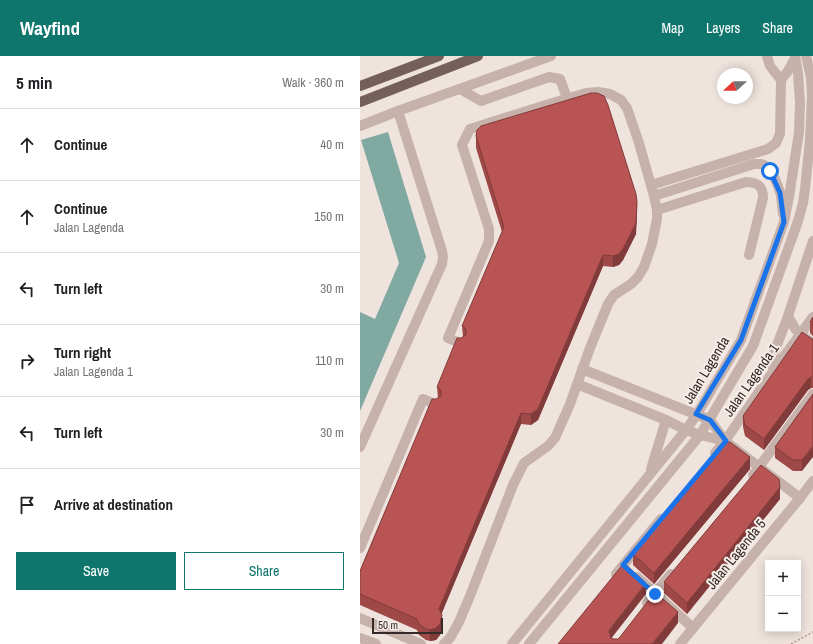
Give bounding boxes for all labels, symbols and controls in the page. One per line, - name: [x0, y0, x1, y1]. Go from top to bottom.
- text: Wayfind: [20, 15, 80, 41]
- text: Map: [662, 19, 684, 37]
- text: Layers: [706, 19, 740, 37]
- text: Share: [762, 19, 793, 37]
- north arrow: [717, 68, 753, 104]
- text: 5 min: [16, 71, 52, 94]
- text: Walk · 360 m: [282, 74, 344, 91]
- icon: ahead: [16, 134, 38, 156]
- text: Continue: [54, 134, 107, 155]
- text: 40 m: [320, 136, 344, 153]
- route start: [761, 162, 779, 180]
- text: Continue: [54, 198, 107, 219]
- icon: ahead: [16, 206, 38, 228]
- text: 150 m: [314, 208, 344, 225]
- text: Jalan Lagenda: [54, 219, 124, 236]
- icon: left: [16, 278, 38, 300]
- text: Turn left: [54, 278, 102, 299]
- text: 30 m: [320, 280, 344, 297]
- street label: Jalan Lagenda: [679, 333, 733, 407]
- street label: Jalan Lagenda 1: [719, 340, 783, 420]
- text: Turn right: [54, 342, 111, 363]
- icon: right: [16, 350, 38, 372]
- text: 110 m: [315, 352, 344, 369]
- text: Jalan Lagenda 1: [54, 363, 133, 380]
- icon: left: [16, 422, 38, 444]
- text: Turn left: [54, 422, 102, 443]
- text: 30 m: [320, 424, 344, 441]
- icon: arrive: [16, 494, 38, 516]
- text: Arrive at destination: [54, 494, 173, 515]
- street label: Jalan Lagenda 5: [702, 515, 770, 593]
- button: Save: [16, 552, 176, 590]
- button: Share: [184, 552, 344, 590]
- map controls: [765, 560, 801, 632]
- button: +: [765, 560, 801, 596]
- route end: [646, 585, 664, 603]
- button: −: [765, 596, 801, 632]
- scale bar: [372, 616, 443, 635]
- text: 50 m: [378, 618, 398, 632]

